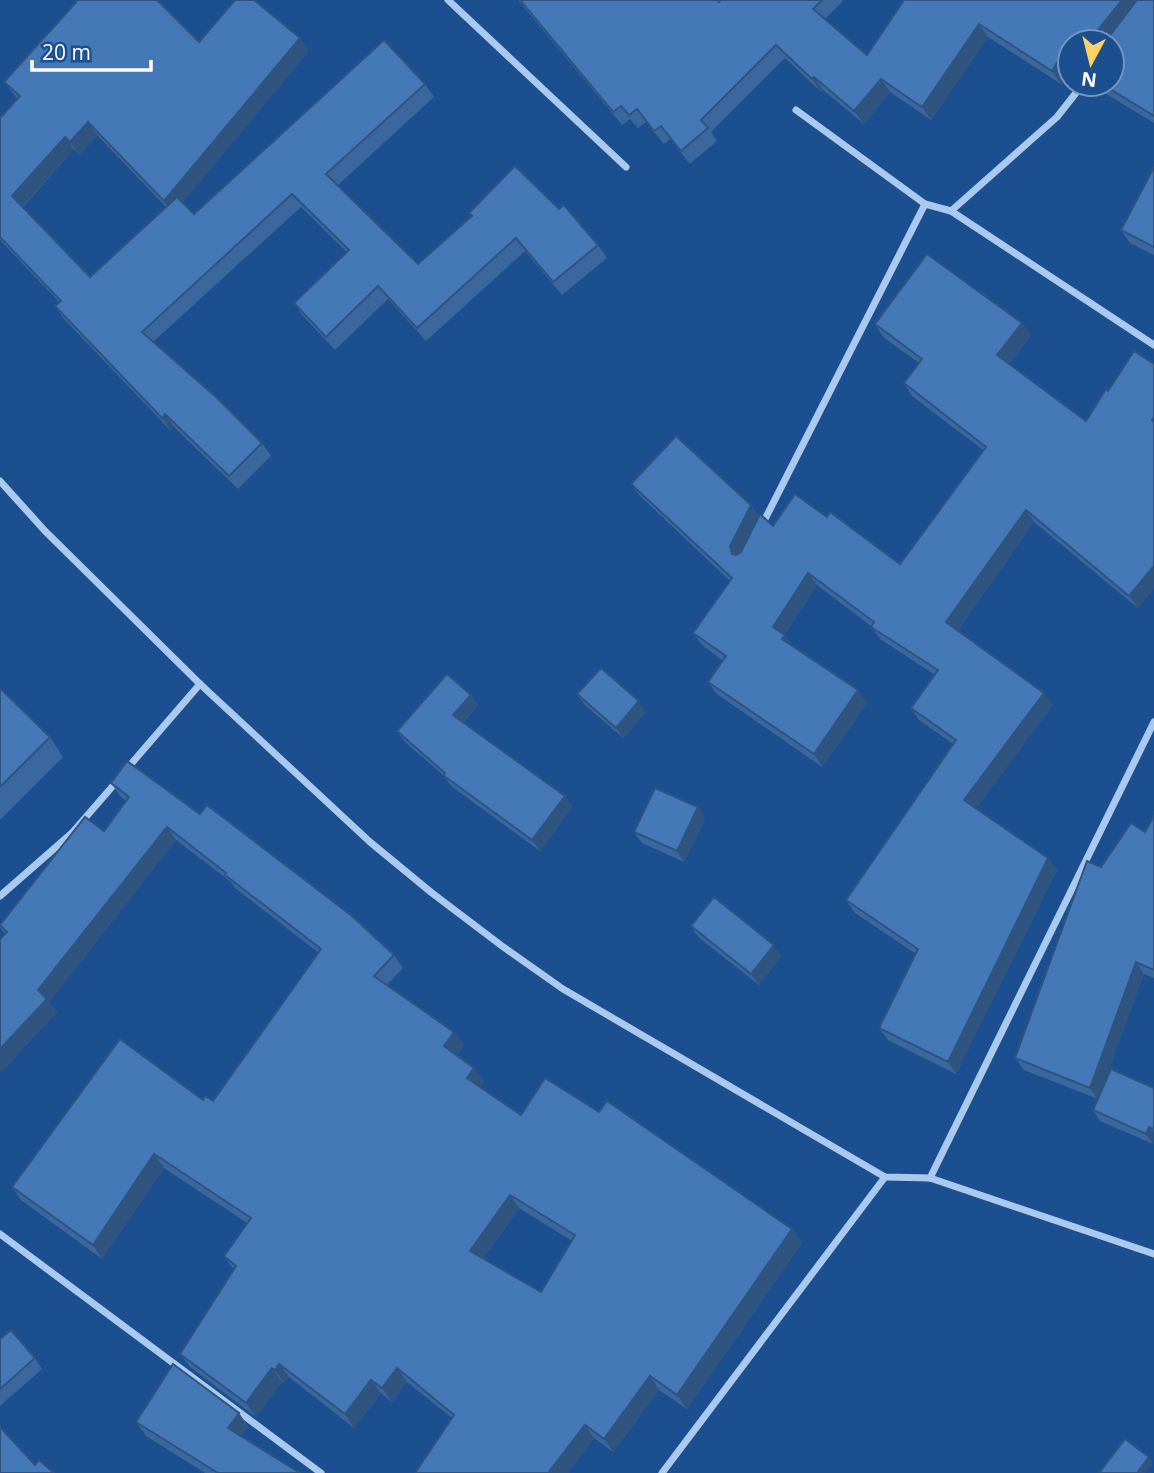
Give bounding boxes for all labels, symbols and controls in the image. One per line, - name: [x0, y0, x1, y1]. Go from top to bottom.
- scale bar: [32, 28, 150, 72]
- north arrow: [1056, 28, 1126, 98]
- text: 20 m: [42, 38, 91, 66]
- text: N: [1080, 66, 1098, 94]

